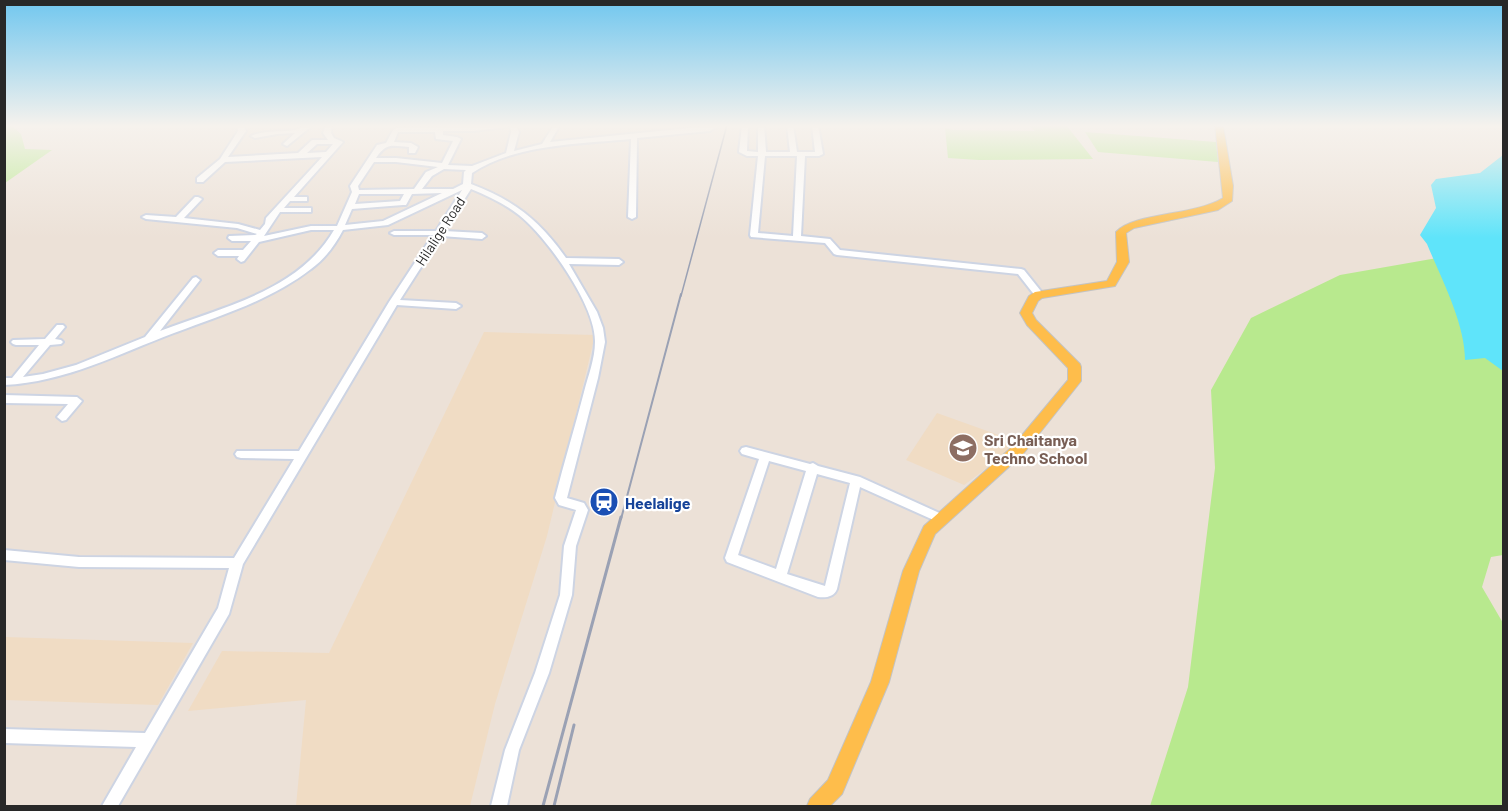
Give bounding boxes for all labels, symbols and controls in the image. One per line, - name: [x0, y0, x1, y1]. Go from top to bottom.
- street label: Hilalige Road: [411, 193, 469, 269]
- place label: Sri Chaitanya Techno School: [984, 430, 1088, 467]
- school or university icon: Sri Chaitanya Techno School: [947, 432, 979, 464]
- station icon: Heelalige: [588, 486, 620, 518]
- place label: Heelalige: [625, 493, 691, 512]

